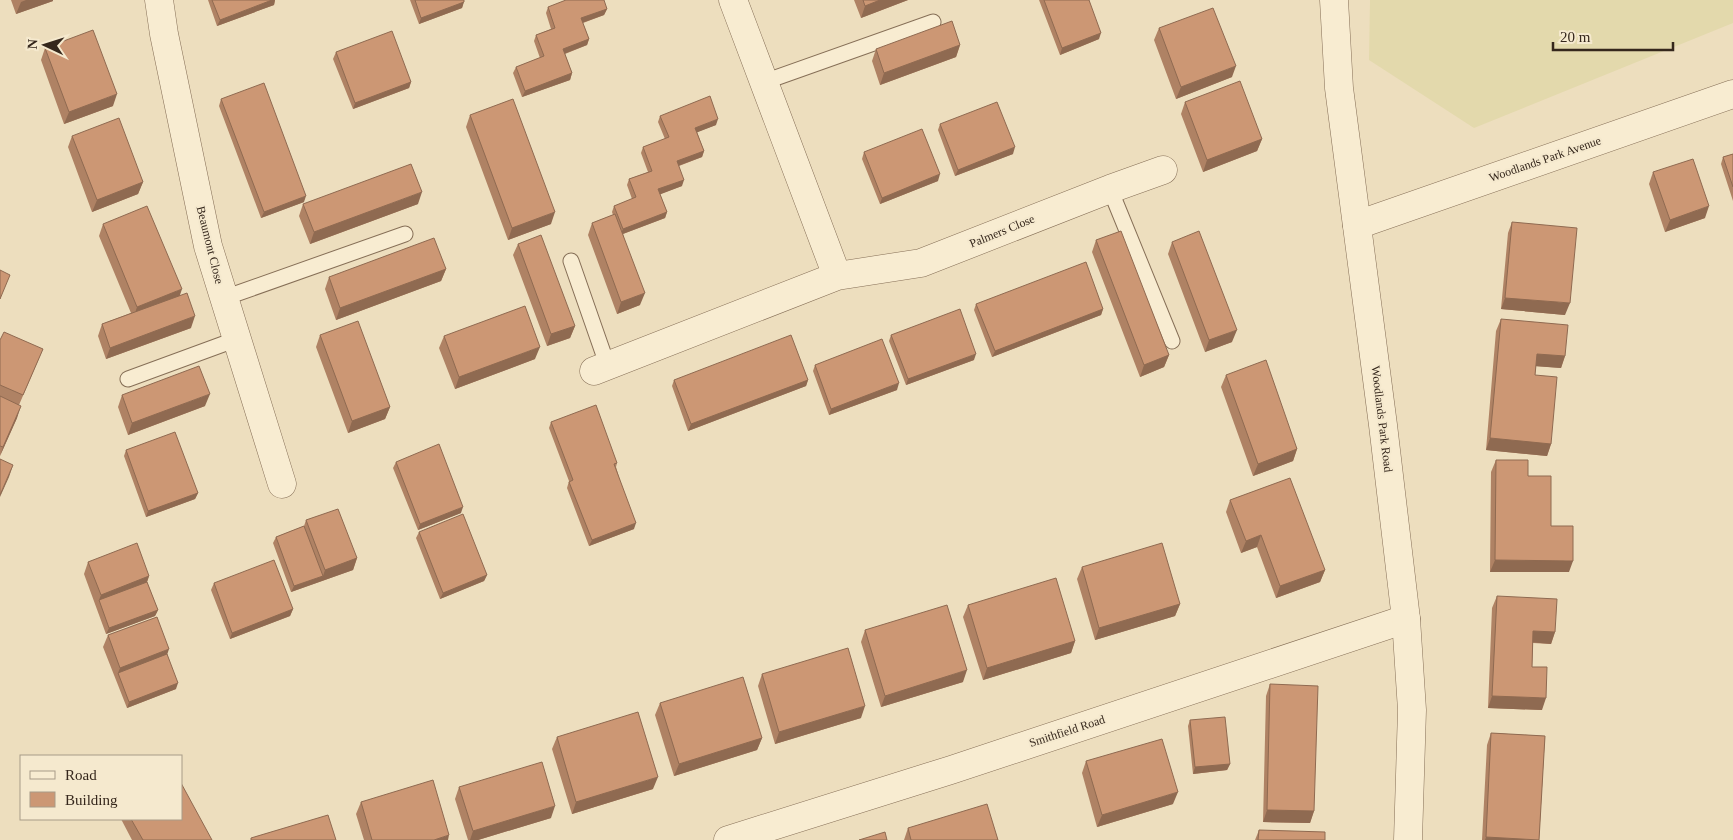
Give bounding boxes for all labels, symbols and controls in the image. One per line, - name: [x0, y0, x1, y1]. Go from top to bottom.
- north arrow: [20, 20, 70, 70]
- scale bar: [1553, 20, 1673, 52]
- text: 20 m: [1560, 29, 1591, 45]
- text: N: [25, 39, 40, 50]
- street label: Woodlands Park Avenue: [1487, 133, 1603, 185]
- street label: Beaumont Close: [194, 205, 226, 285]
- street label: Palmers Close: [967, 212, 1037, 250]
- street label: Woodlands Park Road: [1369, 365, 1395, 473]
- street label: Smithfield Road: [1027, 712, 1107, 750]
- legend: [20, 755, 182, 820]
- text: Road: [65, 767, 97, 783]
- text: Building: [65, 792, 118, 808]

